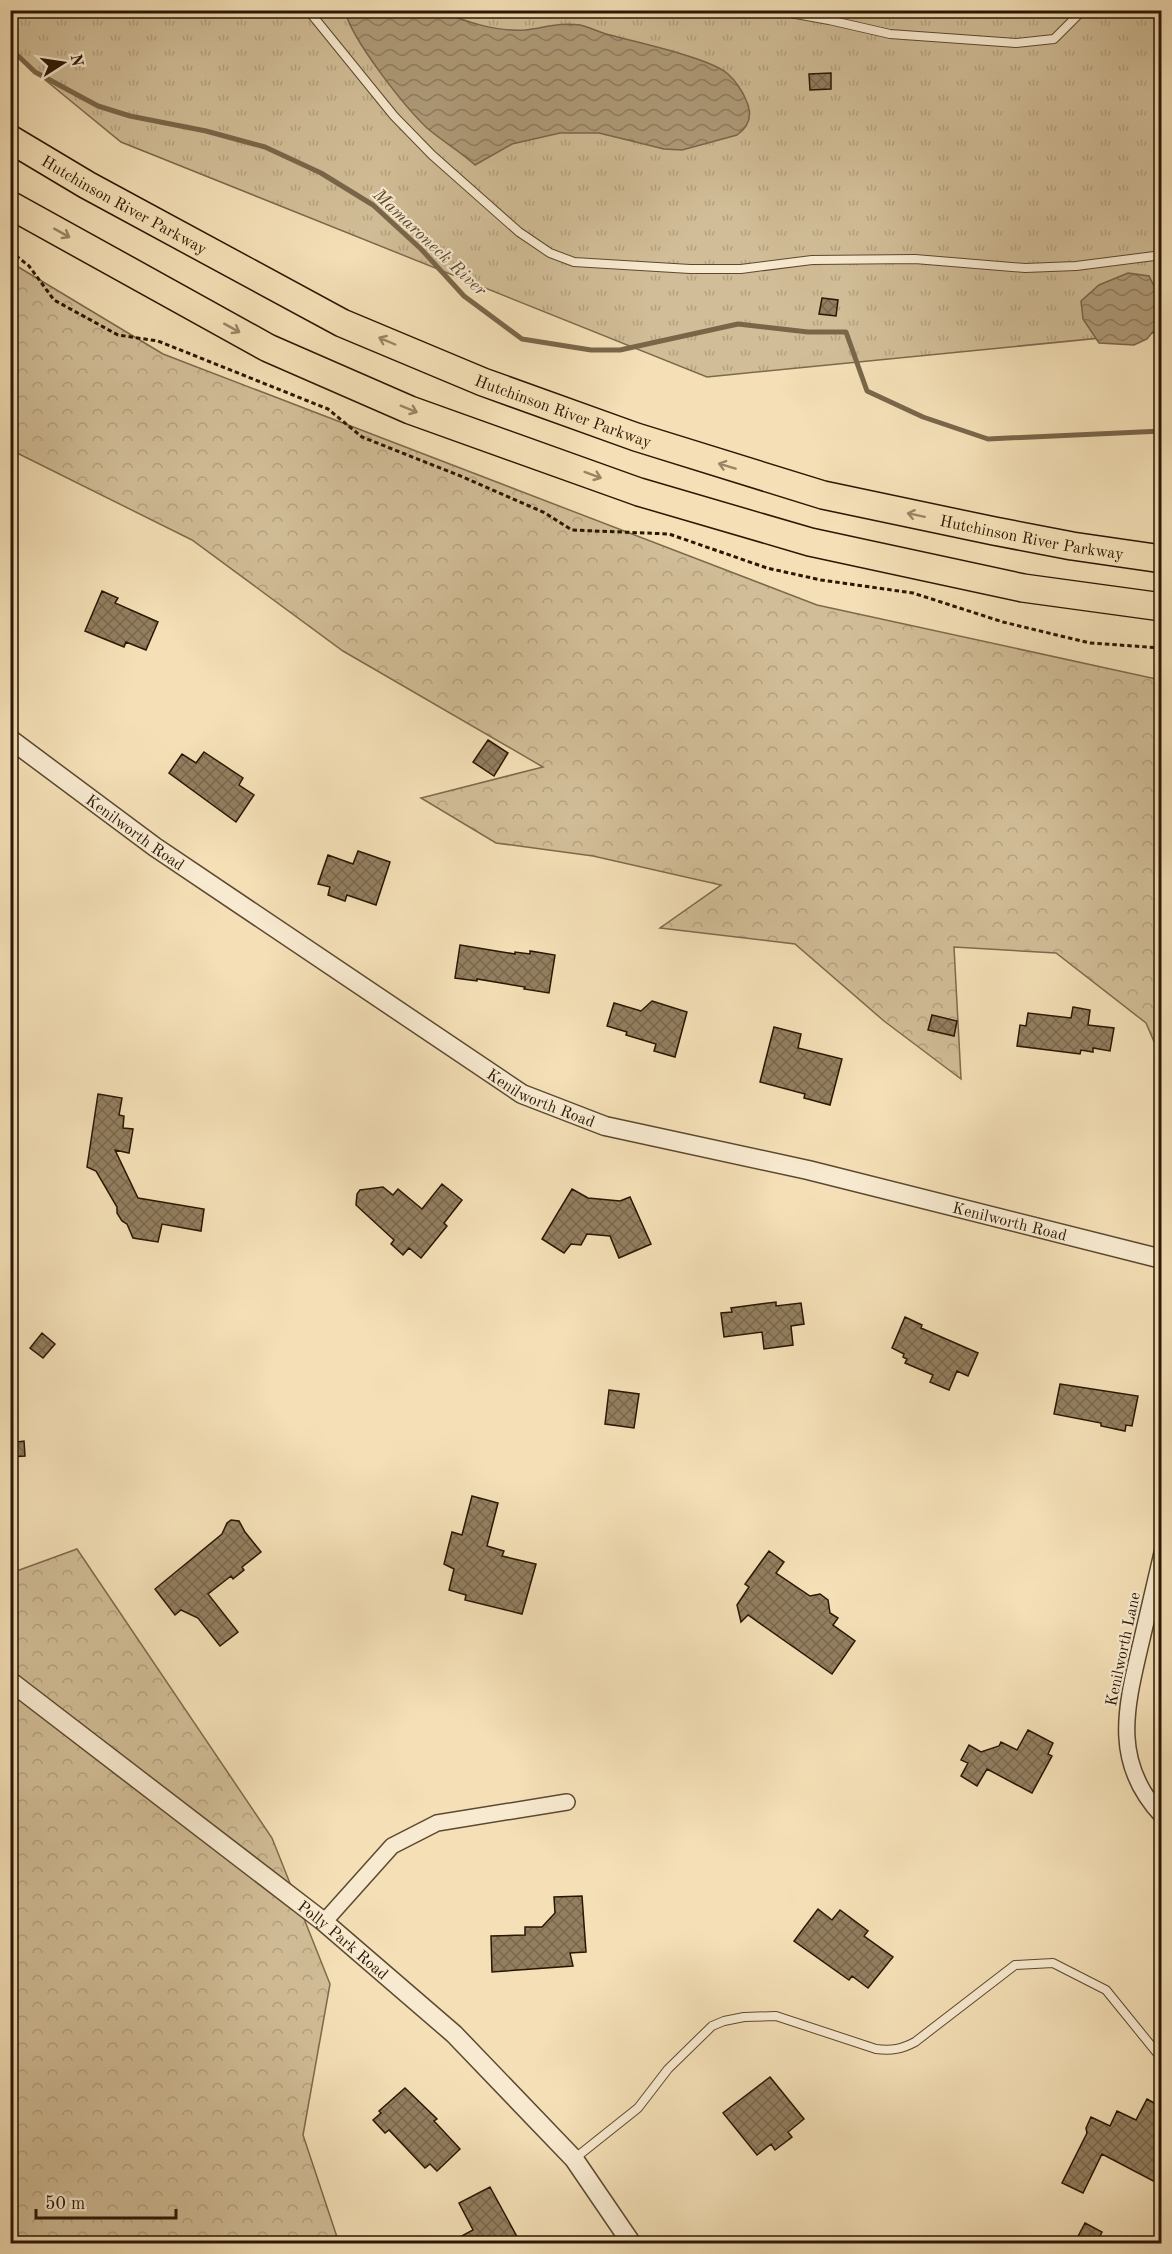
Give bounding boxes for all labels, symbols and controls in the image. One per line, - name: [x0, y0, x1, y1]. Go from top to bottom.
- north arrow: [33, 33, 93, 93]
- text: N: [67, 53, 85, 69]
- street label: Hutchinson River Parkway: [38, 154, 209, 259]
- water label: Mamaroneck River: [368, 185, 490, 301]
- one-way arrow: [52, 228, 70, 239]
- one-way arrow: [223, 322, 240, 334]
- one-way arrow: [378, 335, 396, 346]
- street label: Hutchinson River Parkway: [472, 373, 654, 451]
- one-way arrow: [399, 404, 418, 415]
- one-way arrow: [718, 459, 737, 470]
- one-way arrow: [583, 471, 601, 482]
- one-way arrow: [907, 509, 926, 520]
- street label: Hutchinson River Parkway: [938, 514, 1125, 563]
- street label: Kenilworth Road: [82, 792, 186, 874]
- street label: Kenilworth Road: [483, 1067, 597, 1131]
- street label: Kenilworth Road: [950, 1201, 1068, 1245]
- street label: Kenilworth Lane: [1104, 1591, 1144, 1708]
- street label: Polly Park Road: [294, 1899, 390, 1983]
- scale bar: [36, 2182, 176, 2220]
- text: 50 m: [45, 2195, 85, 2213]

